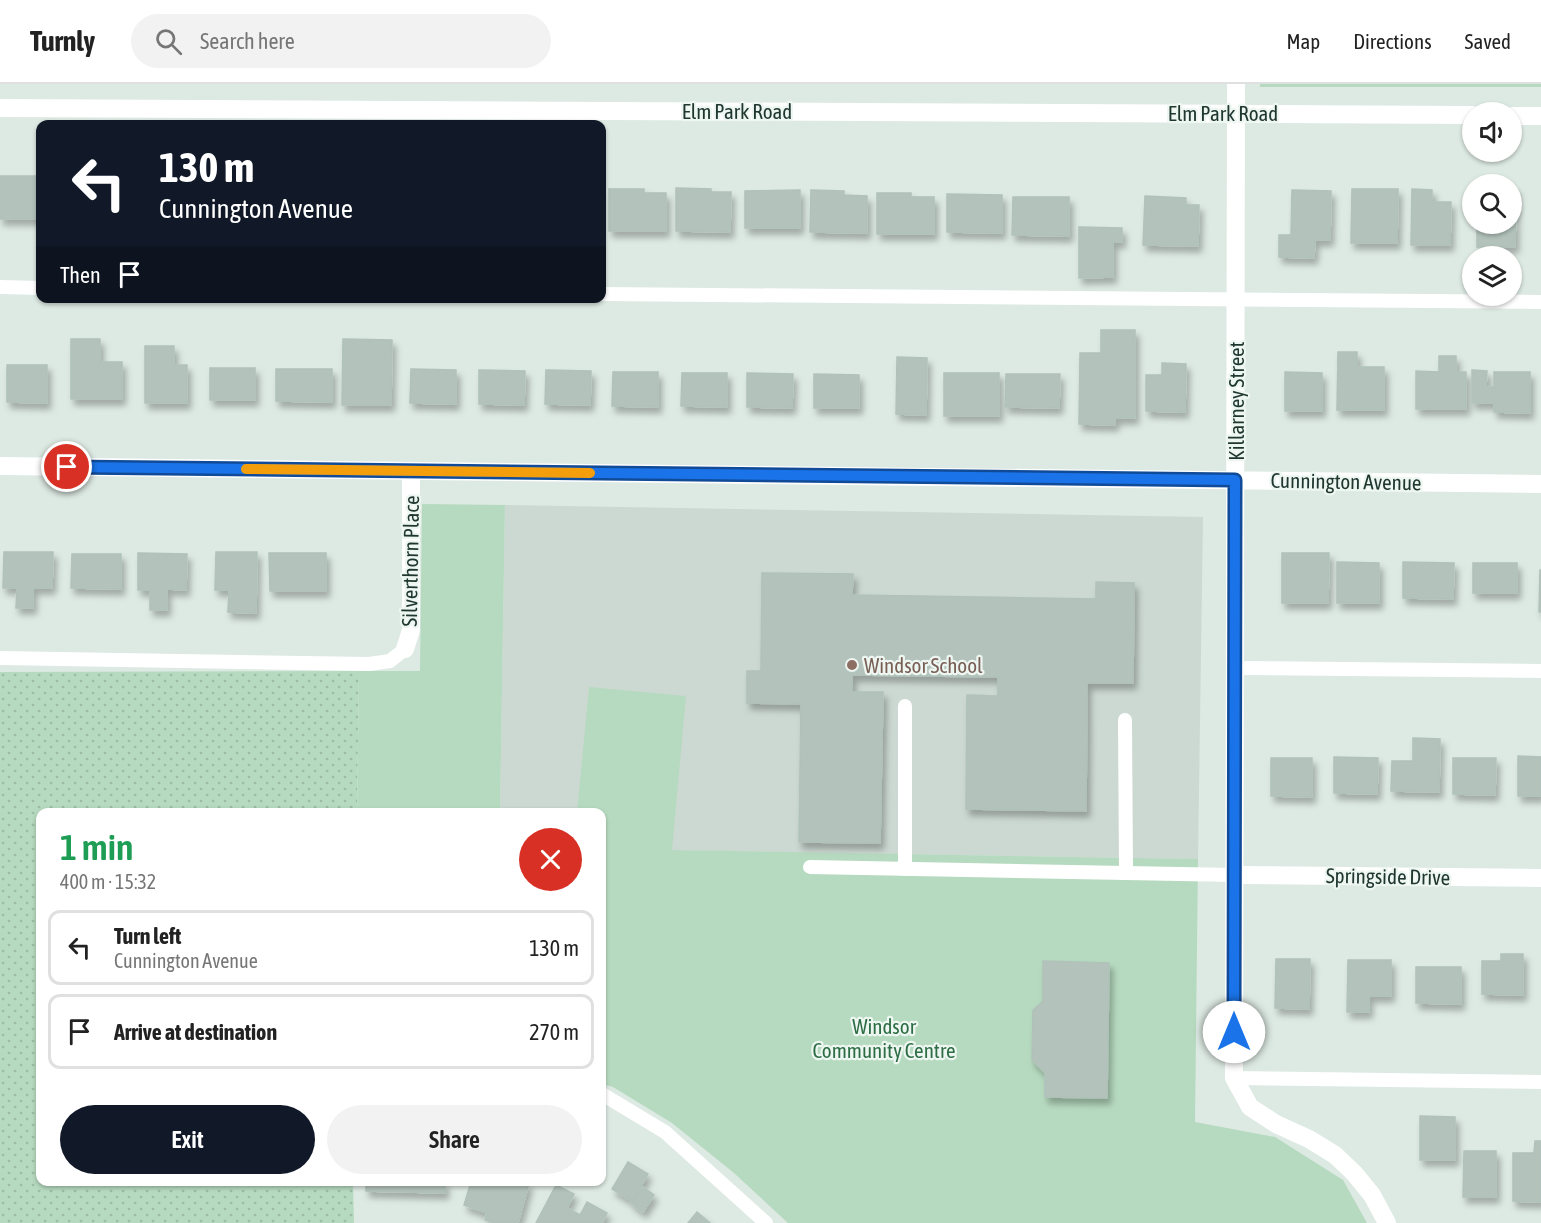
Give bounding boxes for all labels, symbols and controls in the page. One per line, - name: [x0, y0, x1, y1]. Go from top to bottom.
- search box: [131, 14, 551, 68]
- text: Turnly: [30, 25, 95, 57]
- icon: search: [152, 25, 185, 58]
- text: Search here: [200, 28, 295, 54]
- text: Map: [1286, 29, 1320, 53]
- text: Directions: [1353, 29, 1432, 53]
- text: Saved: [1465, 29, 1511, 53]
- street label: Elm Park Road: [682, 99, 792, 123]
- street label: Elm Park Road: [1168, 101, 1278, 125]
- map controls: [1462, 102, 1522, 306]
- button: sound: [1462, 102, 1522, 162]
- text: 130 m: [159, 143, 254, 191]
- icon: left: [60, 144, 138, 222]
- button: search: [1462, 174, 1522, 234]
- text: Cunnington Avenue: [159, 193, 353, 224]
- button: layers: [1462, 246, 1522, 306]
- icon: arrive: [113, 258, 146, 291]
- text: Then: [60, 262, 101, 288]
- street label: Killarney Street: [1224, 341, 1248, 461]
- pin: [41, 441, 92, 492]
- icon: arrive: [50, 450, 83, 483]
- street label: Cunnington Avenue: [1270, 468, 1422, 494]
- street label: Silverthorn Place: [397, 495, 423, 627]
- place label: Windsor School: [864, 653, 983, 677]
- marker: Windsor School: [845, 658, 859, 672]
- text: 1 min: [60, 826, 134, 868]
- button: close: [519, 828, 582, 891]
- street label: Springside Drive: [1326, 863, 1450, 889]
- text: 400 m · 15:32: [60, 870, 156, 893]
- text: Turn left: [114, 923, 181, 949]
- icon: left: [63, 931, 96, 964]
- text: 130 m: [529, 935, 579, 961]
- text: Cunnington Avenue: [114, 949, 258, 972]
- position arrow: [1202, 1000, 1266, 1064]
- park label: Windsor Community Centre: [812, 1014, 956, 1062]
- icon: arrive: [63, 1015, 96, 1048]
- text: Arrive at destination: [114, 1019, 277, 1045]
- text: 270 m: [529, 1019, 579, 1045]
- button: Exit: [60, 1105, 315, 1174]
- button: Share: [327, 1105, 582, 1174]

